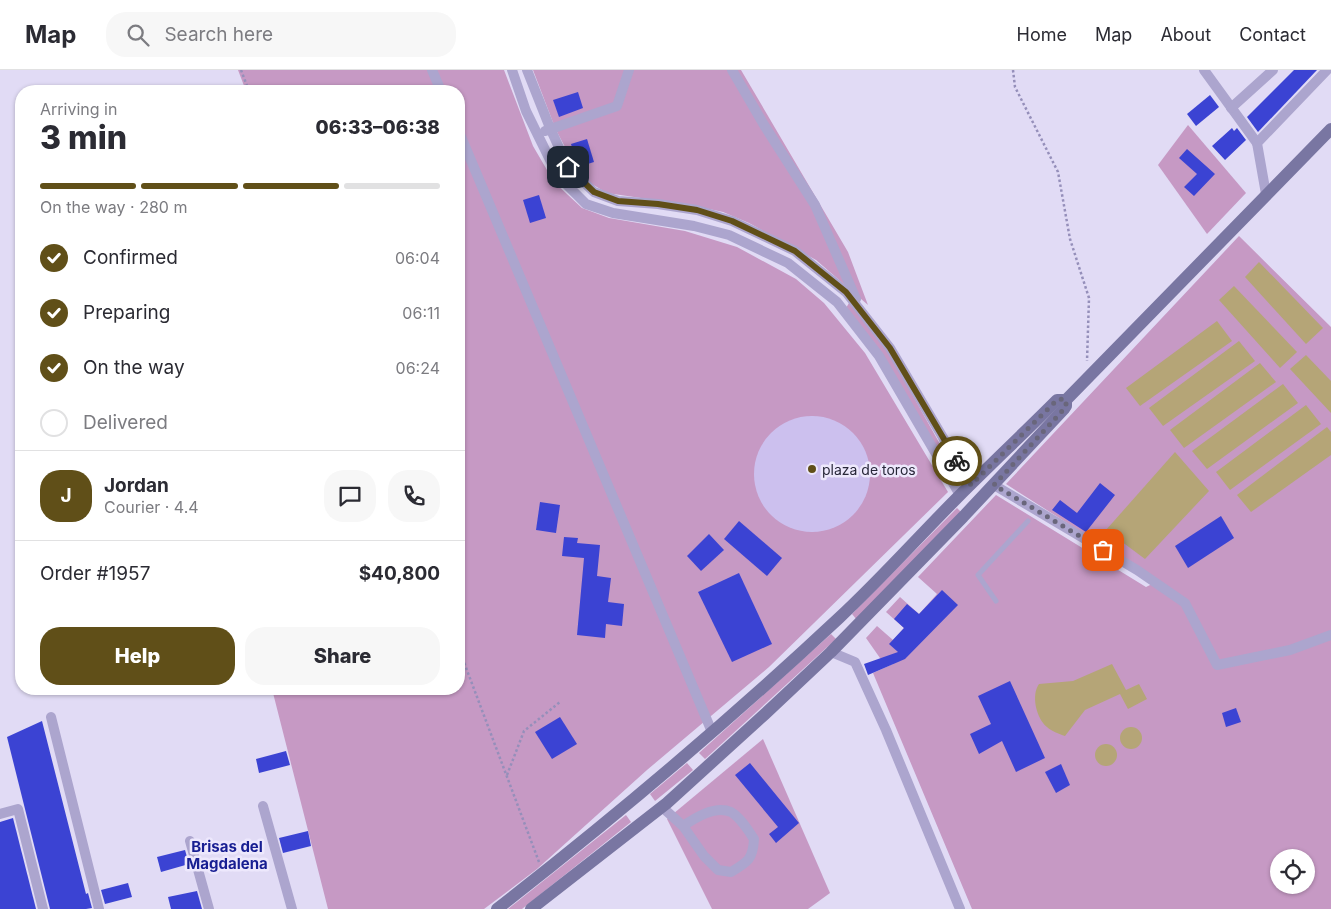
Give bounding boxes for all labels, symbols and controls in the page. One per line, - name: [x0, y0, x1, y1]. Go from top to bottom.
- search box: [106, 12, 456, 57]
- text: Map: [25, 20, 76, 49]
- icon: search: [124, 21, 152, 49]
- text: Search here: [164, 23, 273, 46]
- text: Home: [1017, 24, 1067, 45]
- text: Map: [1095, 24, 1132, 45]
- text: About: [1160, 24, 1211, 45]
- text: Contact: [1239, 24, 1306, 45]
- text: Arriving in: [40, 99, 117, 119]
- text: 06:33–06:38: [316, 116, 440, 139]
- text: 3 min: [40, 118, 127, 157]
- pin: [547, 146, 589, 188]
- icon: home: [554, 153, 582, 181]
- text: On the way · 280 m: [40, 197, 187, 217]
- icon: check: [40, 244, 68, 272]
- text: Confirmed: [83, 246, 178, 269]
- text: 06:04: [395, 248, 440, 268]
- icon: check: [40, 299, 68, 327]
- text: Preparing: [83, 301, 170, 324]
- text: 06:11: [402, 303, 440, 323]
- icon: check: [40, 354, 68, 382]
- text: On the way: [83, 356, 185, 379]
- text: 06:24: [396, 358, 440, 378]
- text: Delivered: [83, 411, 168, 434]
- courier: [932, 436, 982, 486]
- icon: bike: [943, 447, 971, 475]
- place label: plaza de toros: [822, 461, 916, 478]
- marker: plaza de toros: [806, 463, 818, 475]
- button: chat: [324, 470, 376, 522]
- button: phone: [388, 470, 440, 522]
- text: Jordan: [104, 474, 169, 497]
- text: J: [60, 484, 72, 507]
- text: Courier · 4.4: [104, 497, 199, 517]
- pin: [1082, 529, 1124, 571]
- icon: bag: [1089, 536, 1117, 564]
- text: Order #1957: [40, 562, 150, 585]
- text: $40,800: [359, 562, 440, 585]
- button: Help: [40, 627, 235, 685]
- button: Share: [245, 627, 440, 685]
- district label: Brisas del Magdalena: [186, 837, 268, 873]
- map controls: [1270, 849, 1315, 894]
- button: locate: [1270, 849, 1315, 894]

